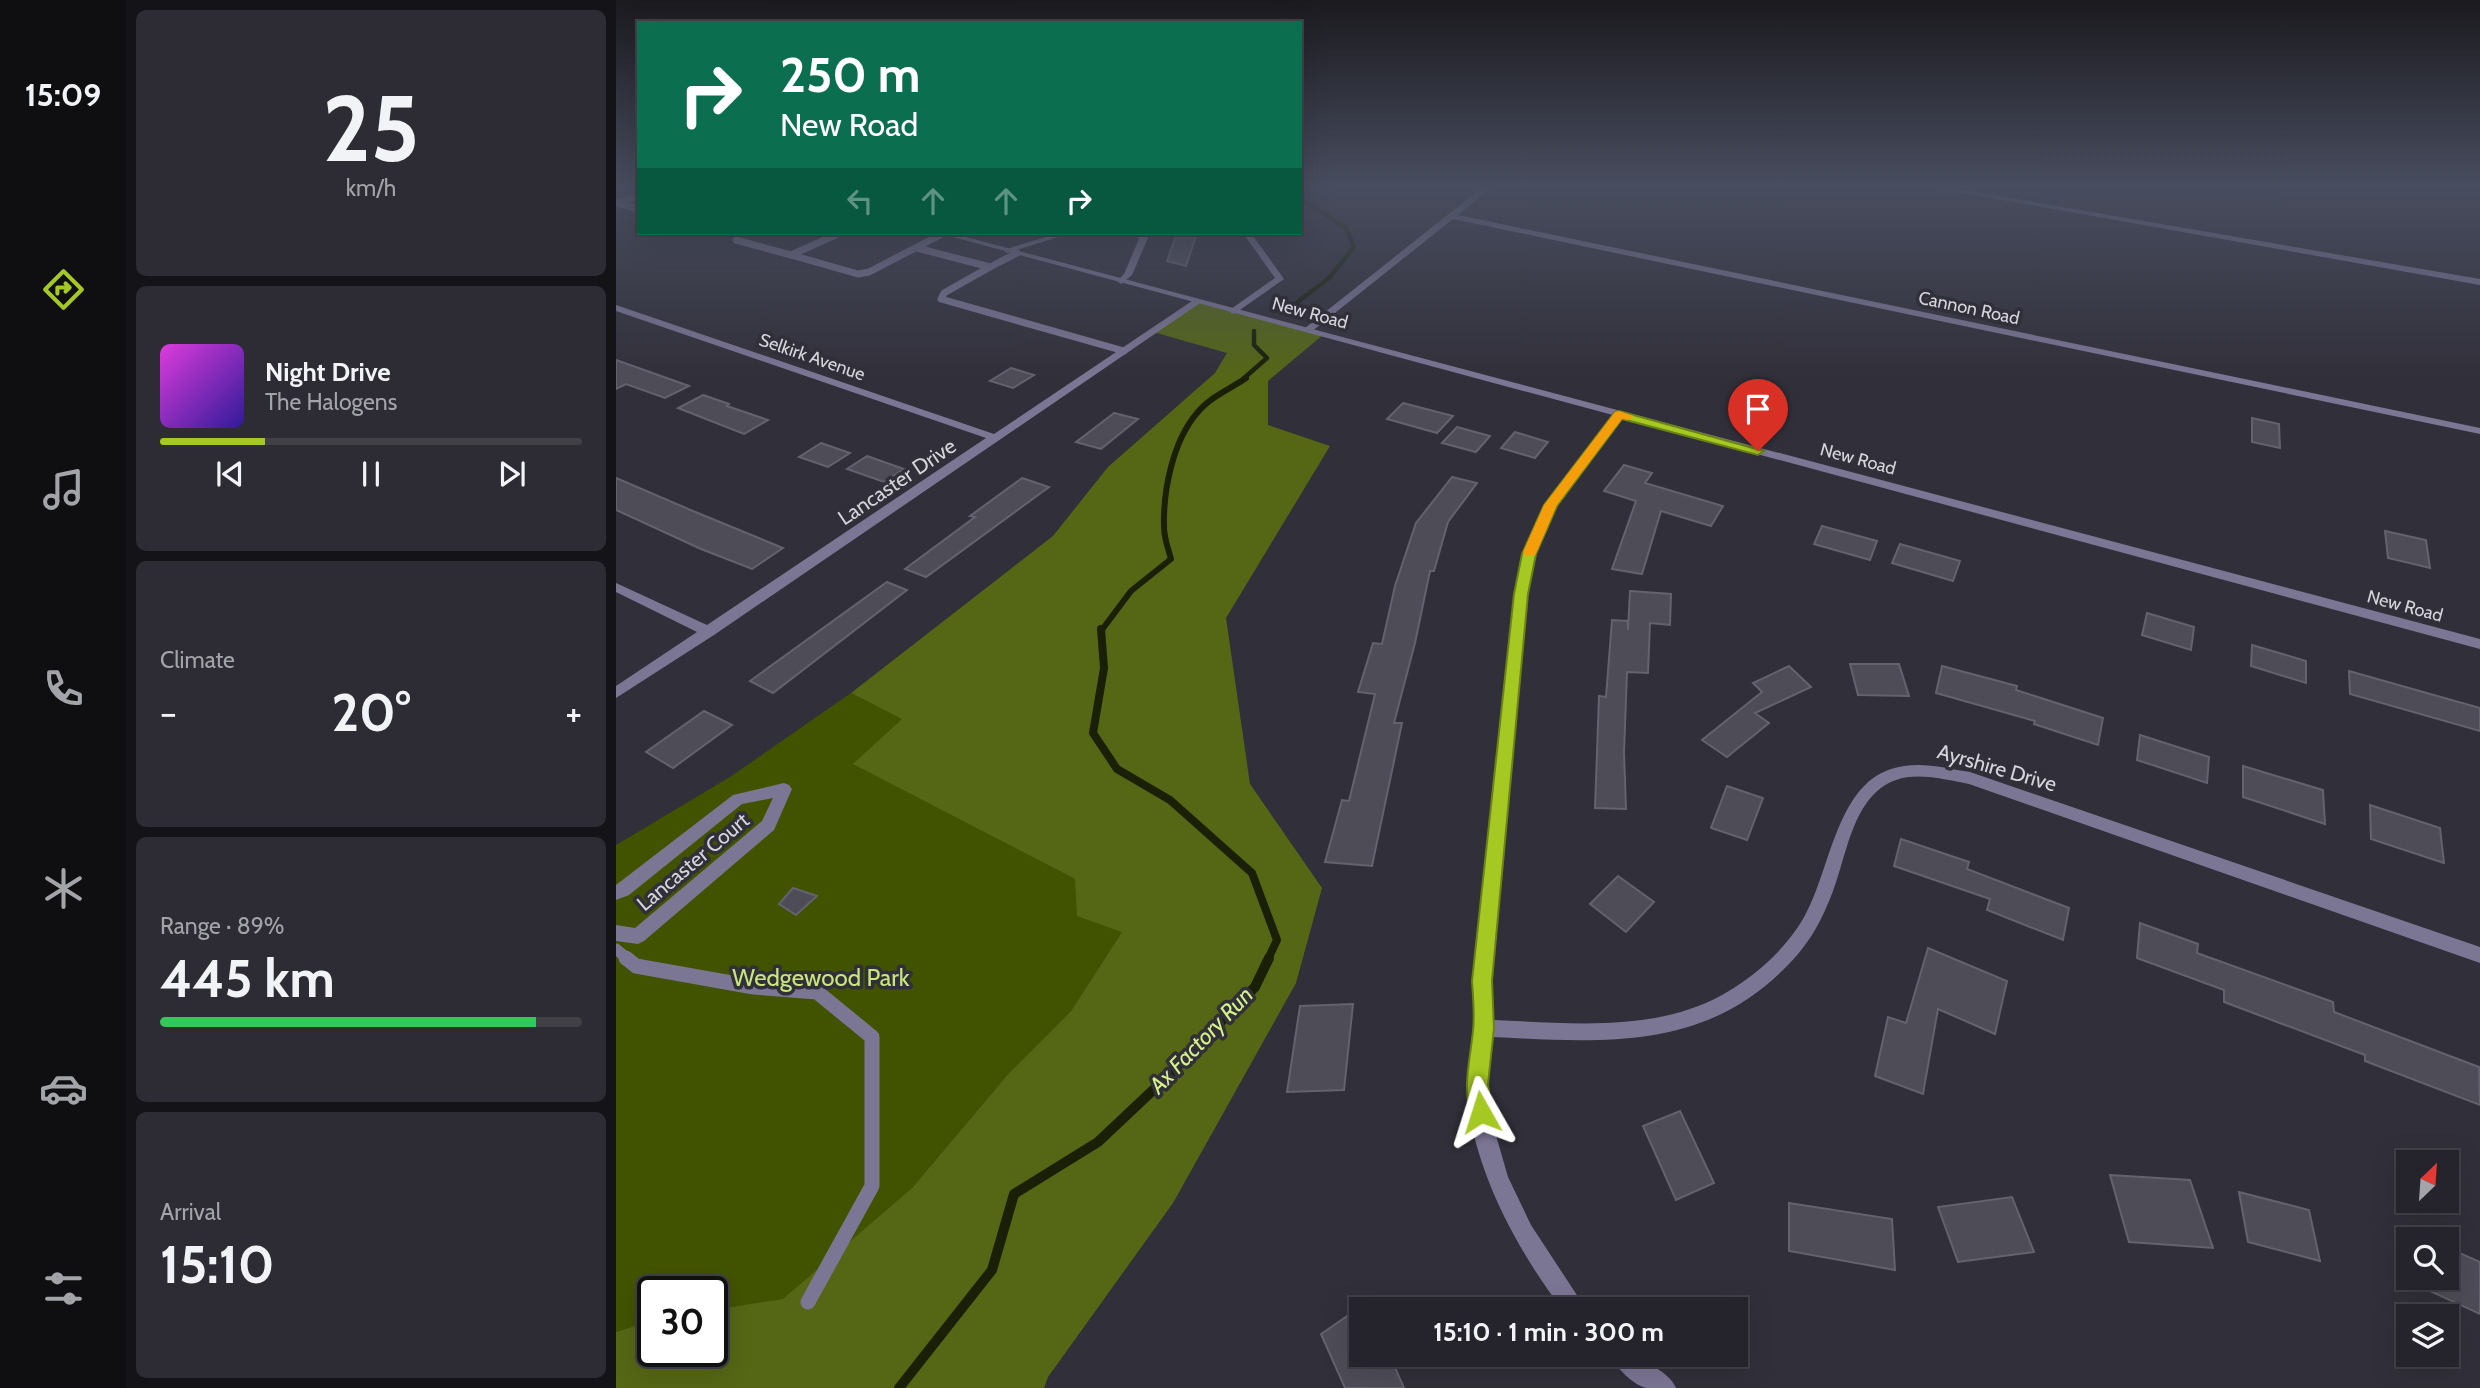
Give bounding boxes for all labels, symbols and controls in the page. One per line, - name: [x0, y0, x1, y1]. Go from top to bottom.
- text: 250 m: [780, 45, 920, 104]
- icon: right: [665, 49, 756, 140]
- text: 25: [322, 73, 420, 184]
- text: 15:09: [25, 75, 101, 114]
- text: New Road: [780, 105, 918, 144]
- text: km/h: [346, 174, 396, 202]
- icon: left: [841, 182, 879, 220]
- icon: ahead: [914, 182, 952, 220]
- icon: ahead: [987, 182, 1025, 220]
- icon: right: [1060, 182, 1098, 220]
- icon: directions: [39, 265, 88, 314]
- street label: Cannon Road: [1916, 287, 2022, 329]
- street label: New Road: [1270, 292, 1350, 334]
- street label: Selkirk Avenue: [756, 329, 868, 385]
- text: Night Drive: [265, 356, 391, 388]
- pin: [1728, 379, 1788, 451]
- text: The Halogens: [265, 388, 397, 416]
- icon: arrive: [1739, 390, 1777, 428]
- street label: Lancaster Drive: [833, 433, 961, 530]
- street label: New Road: [1818, 438, 1898, 480]
- icon: previous: [211, 455, 249, 493]
- icon: pause: [352, 455, 390, 493]
- icon: next: [493, 455, 531, 493]
- icon: music: [39, 465, 88, 514]
- street label: New Road: [2365, 585, 2445, 627]
- text: Climate: [160, 646, 235, 674]
- icon: phone: [39, 664, 88, 713]
- text: 20°: [331, 681, 411, 744]
- text: −: [160, 689, 177, 736]
- text: +: [565, 689, 582, 736]
- street label: Ayrshire Drive: [1935, 739, 2060, 797]
- street label: Lancaster Court: [632, 807, 754, 916]
- icon: climate: [39, 864, 88, 913]
- text: Range · 89%: [160, 912, 284, 940]
- text: 445 km: [160, 947, 335, 1010]
- park label: Wedgewood Park: [732, 963, 910, 992]
- water label: Ax Factory Run: [1143, 981, 1259, 1100]
- icon: car: [39, 1064, 88, 1113]
- position arrow: [1444, 1075, 1518, 1149]
- north arrow: [2396, 1150, 2459, 1213]
- map controls: [2396, 1150, 2459, 1367]
- text: Arrival: [160, 1198, 221, 1226]
- button: search: [2396, 1227, 2459, 1290]
- text: 15:10: [160, 1233, 275, 1296]
- icon: filters: [39, 1264, 88, 1313]
- speed limit sign: 30: [637, 1276, 728, 1367]
- button: layers: [2396, 1304, 2459, 1367]
- text: 15:10 · 1 min · 300 m: [1433, 1316, 1664, 1348]

